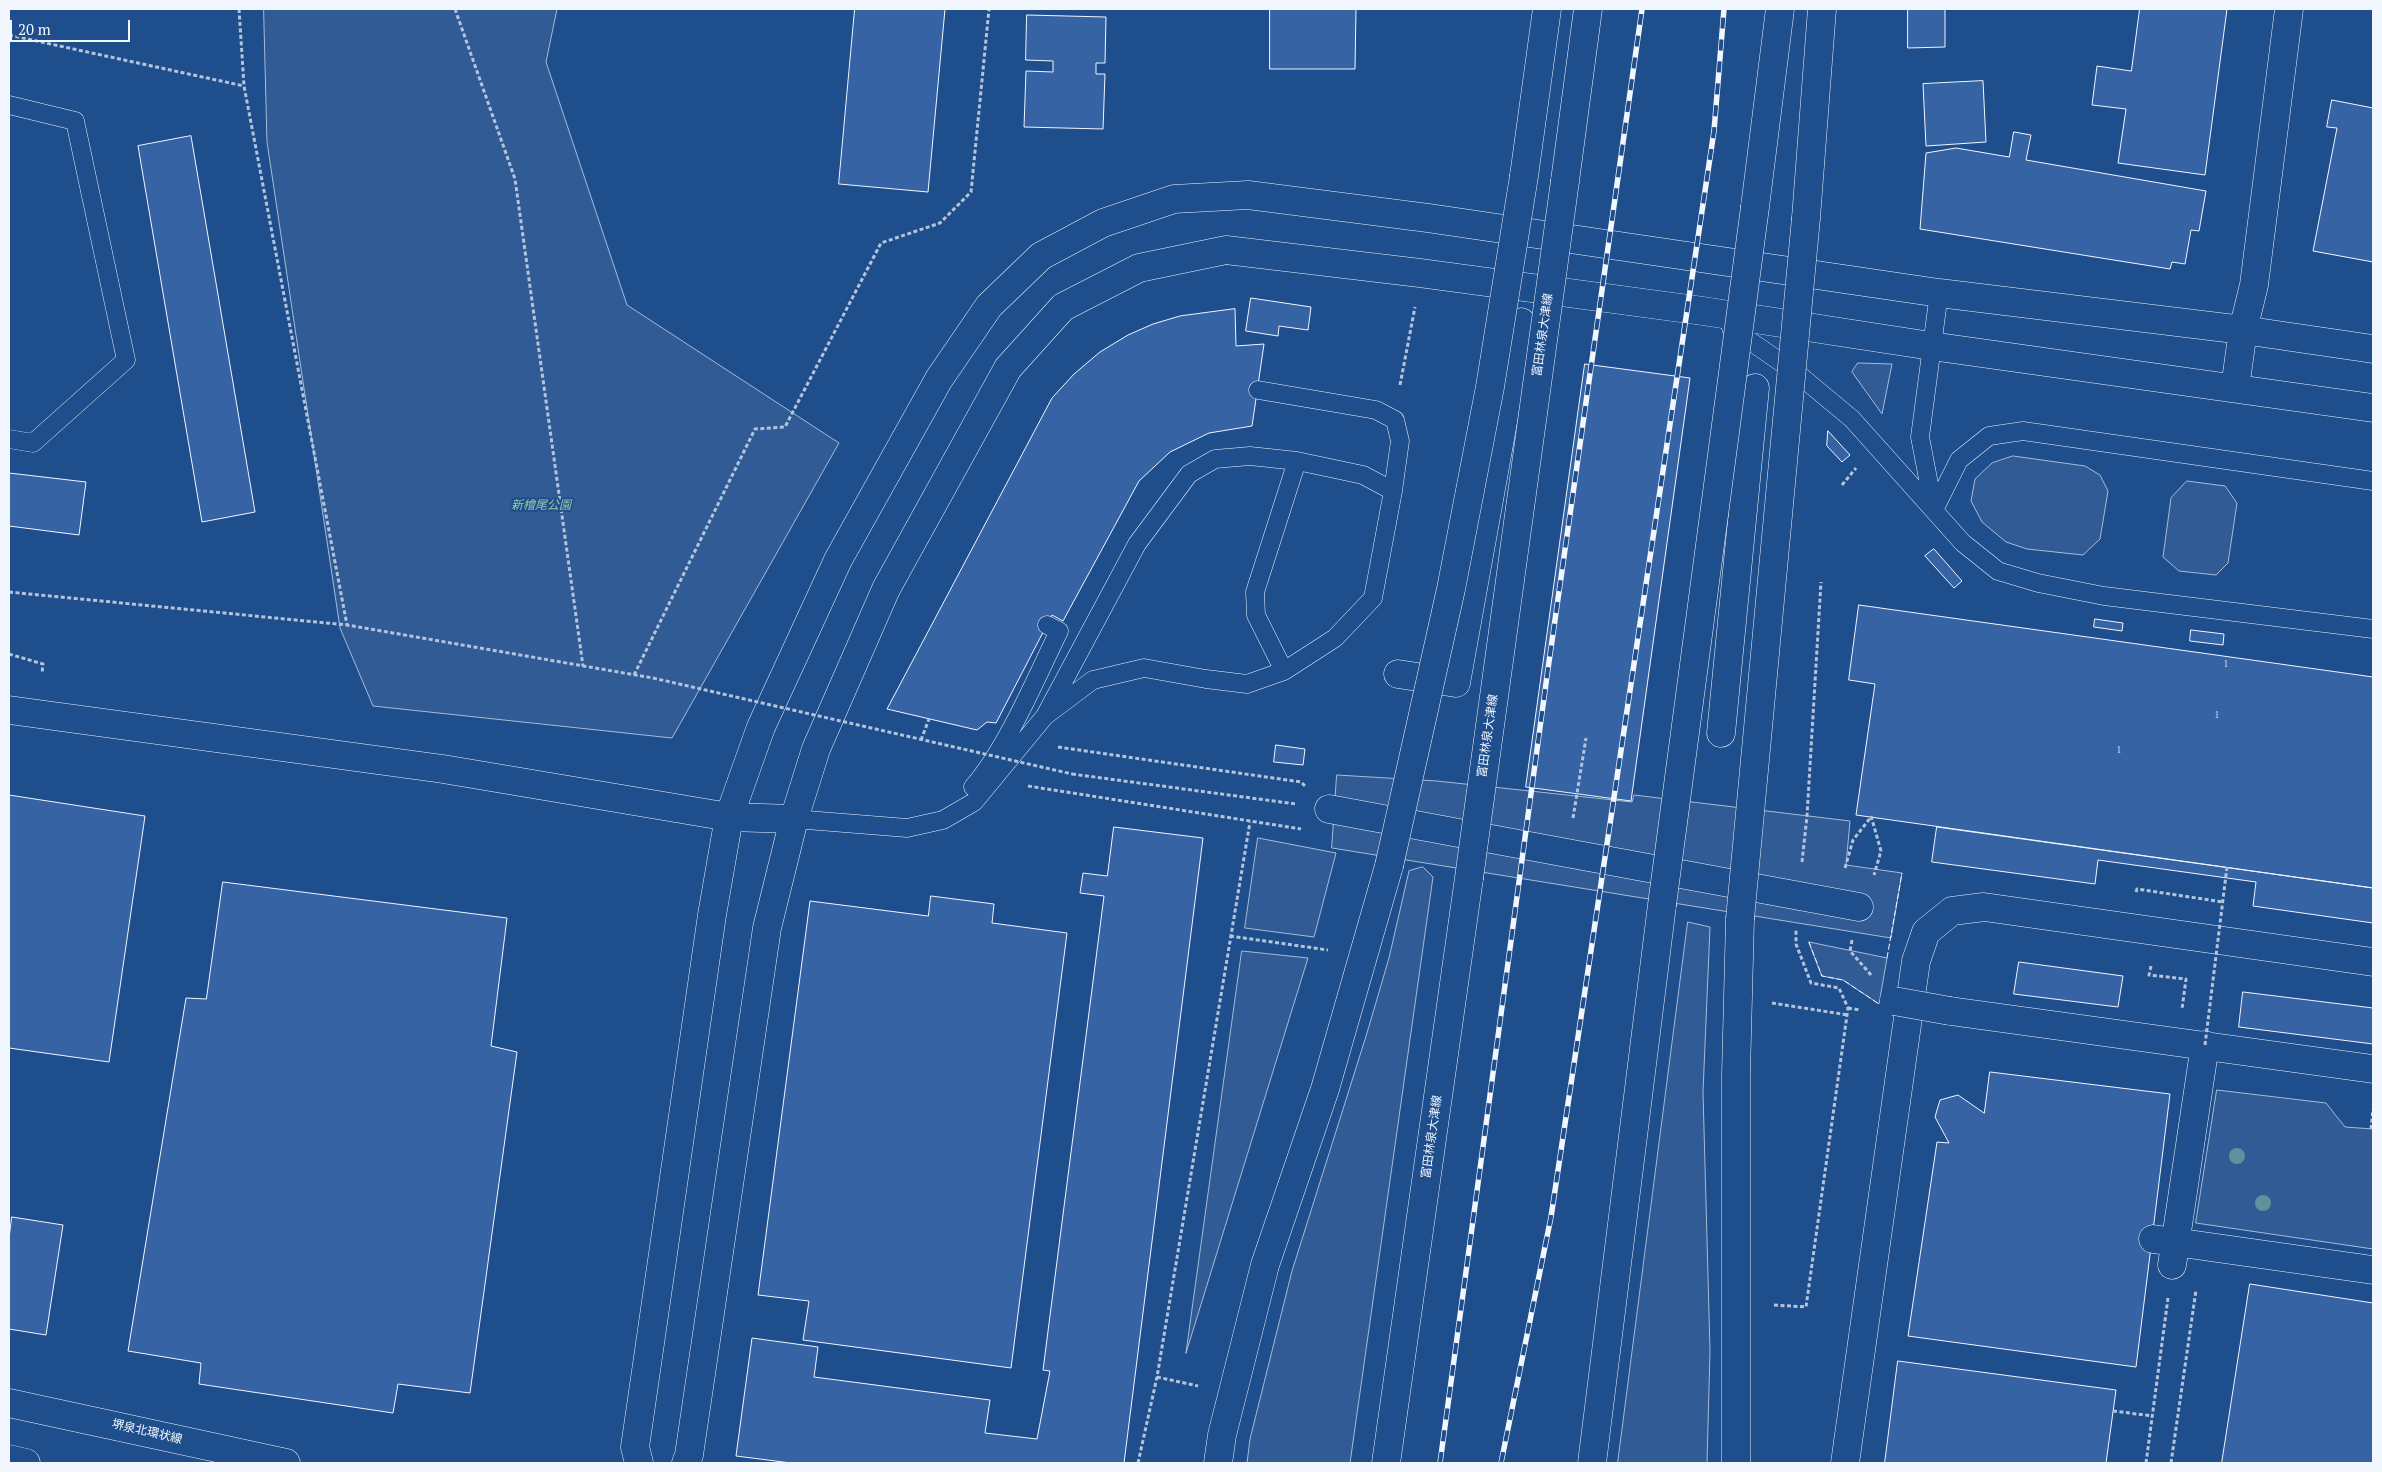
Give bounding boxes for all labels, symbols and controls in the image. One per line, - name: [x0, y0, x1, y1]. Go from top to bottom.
- scale bar: [12, 10, 132, 42]
- text: 20 m: [18, 19, 51, 39]
- street label: 富田林泉大津線: [1530, 292, 1556, 378]
- park label: 新檜尾公園: [511, 499, 571, 513]
- house number: 1: [2223, 658, 2229, 670]
- street label: 富田林泉大津線: [1475, 693, 1501, 779]
- house number: 1: [2214, 709, 2220, 721]
- house number: 1: [2116, 744, 2122, 756]
- street label: 富田林泉大津線: [1419, 1094, 1445, 1180]
- street label: 堺泉北環状線: [110, 1417, 184, 1447]

